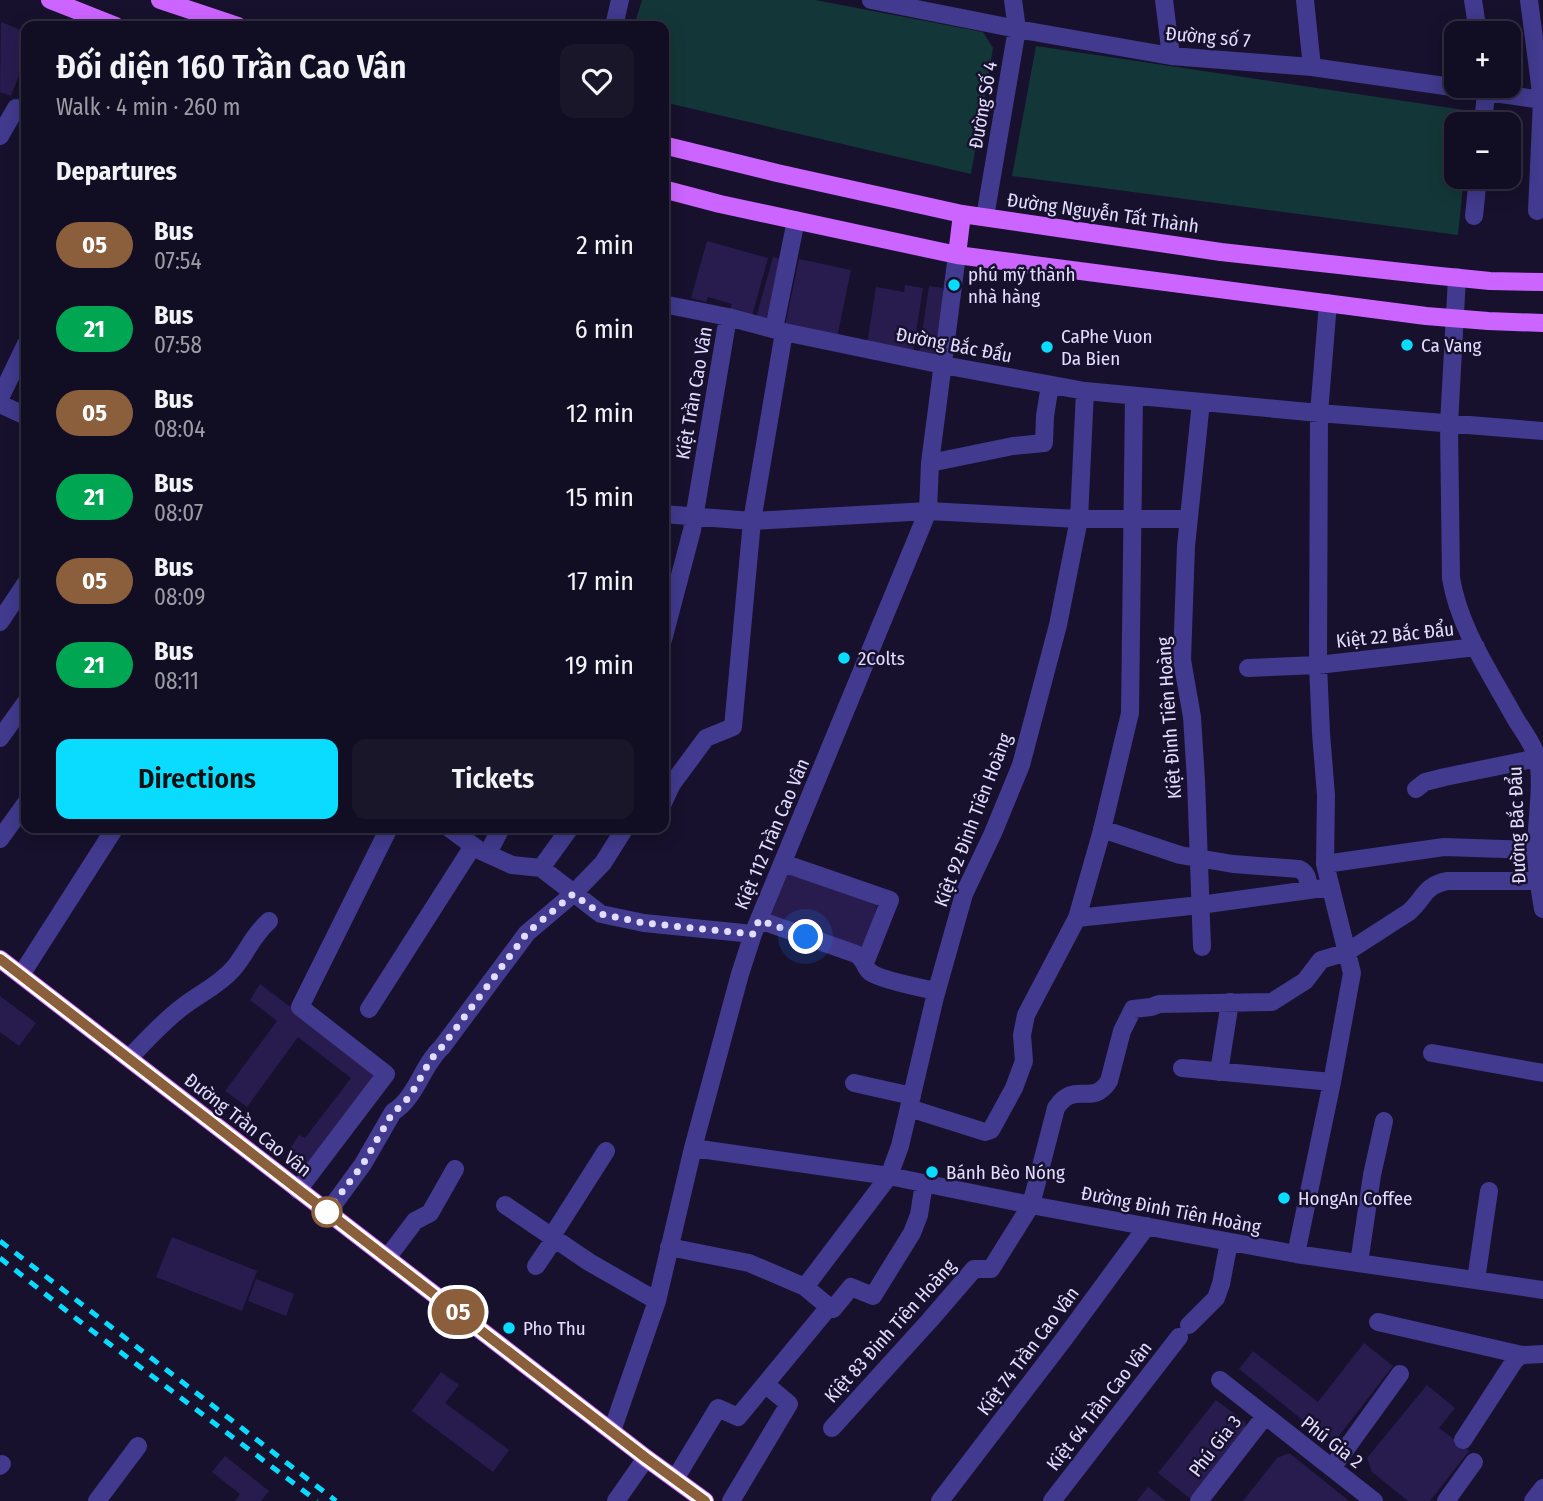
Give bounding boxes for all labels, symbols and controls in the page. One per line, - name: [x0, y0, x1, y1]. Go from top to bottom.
- map controls: [1444, 21, 1521, 189]
- button: +: [1444, 21, 1521, 98]
- street label: Đường số 7: [1164, 22, 1252, 52]
- button: heart: [560, 44, 634, 118]
- text: Đối diện 160 Trần Cao Vân: [56, 47, 406, 87]
- street label: Đường Số 4: [964, 60, 1002, 150]
- text: Walk · 4 min · 260 m: [56, 93, 241, 121]
- button: −: [1444, 112, 1521, 189]
- text: Departures: [56, 156, 177, 187]
- street label: Đường Nguyễn Tất Thành: [1006, 188, 1200, 238]
- text: Bus: [154, 216, 193, 247]
- text: 2 min: [576, 230, 634, 261]
- text: 05: [82, 231, 107, 259]
- text: 07:54: [154, 247, 202, 275]
- place label: phú mỹ thành nhà hàng: [968, 263, 1076, 308]
- marker: phú mỹ thành nhà hàng: [946, 277, 962, 293]
- text: Bus: [154, 300, 193, 331]
- text: 6 min: [575, 314, 634, 345]
- text: 21: [84, 315, 105, 343]
- street label: Đường Bắc Đẩu: [894, 322, 1014, 368]
- street label: Kiệt Trần Cao Vân: [671, 325, 717, 461]
- place label: CaPhe Vuon Da Bien: [1061, 325, 1152, 370]
- text: 07:58: [154, 331, 202, 359]
- place label: Ca Vang: [1421, 334, 1481, 357]
- marker: Ca Vang: [1399, 337, 1415, 353]
- marker: CaPhe Vuon Da Bien: [1039, 339, 1055, 355]
- text: Bus: [154, 384, 193, 415]
- text: 12 min: [566, 398, 634, 429]
- text: 05: [82, 399, 107, 427]
- text: 08:04: [154, 415, 205, 443]
- text: Bus: [154, 468, 193, 499]
- text: 15 min: [566, 482, 634, 513]
- text: 21: [84, 483, 105, 511]
- text: 08:07: [154, 499, 203, 527]
- text: Bus: [154, 552, 193, 583]
- text: 17 min: [567, 566, 634, 597]
- text: 05: [82, 567, 107, 595]
- text: 08:09: [154, 583, 205, 611]
- street label: Kiệt 22 Bắc Đẩu: [1335, 617, 1455, 653]
- text: Bus: [154, 636, 193, 667]
- street label: Kiệt Đinh Tiên Hoàng: [1152, 636, 1186, 800]
- place label: 2Colts: [858, 647, 905, 670]
- text: 19 min: [565, 650, 634, 681]
- marker: 2Colts: [836, 650, 852, 666]
- text: 21: [84, 651, 105, 679]
- text: 08:11: [154, 667, 199, 695]
- street label: Kiệt 92 Đinh Tiên Hoàng: [929, 730, 1017, 910]
- button: Directions: [56, 739, 338, 819]
- button: Tickets: [352, 739, 634, 819]
- street label: Kiệt 112 Trần Cao Vân: [730, 755, 814, 913]
- street label: Đường Bắc Đẩu: [1503, 766, 1531, 884]
- your location: [788, 919, 823, 954]
- street label: Đường Trần Cao Vân: [180, 1068, 316, 1182]
- place label: Bánh Bèo Nóng: [946, 1161, 1065, 1184]
- marker: Bánh Bèo Nóng: [924, 1164, 940, 1180]
- street label: Đường Đinh Tiên Hoàng: [1079, 1181, 1263, 1239]
- place label: HongAn Coffee: [1298, 1187, 1412, 1210]
- marker: HongAn Coffee: [1276, 1190, 1292, 1206]
- unlabelled marker: [312, 1197, 342, 1227]
- street label: Kiệt 83 Đinh Tiên Hoàng: [820, 1255, 960, 1407]
- street label: Kiệt 74 Trần Cao Vân: [972, 1282, 1084, 1420]
- line badge: 05: [426, 1289, 490, 1335]
- text: 05: [446, 1298, 470, 1326]
- place label: Pho Thu: [523, 1317, 586, 1340]
- marker: Pho Thu: [501, 1320, 517, 1336]
- street label: Kiệt 64 Trần Cao Vân: [1041, 1337, 1157, 1475]
- street label: Phú Gia 3: [1184, 1411, 1246, 1481]
- street label: Phú Gia 2: [1297, 1411, 1367, 1473]

